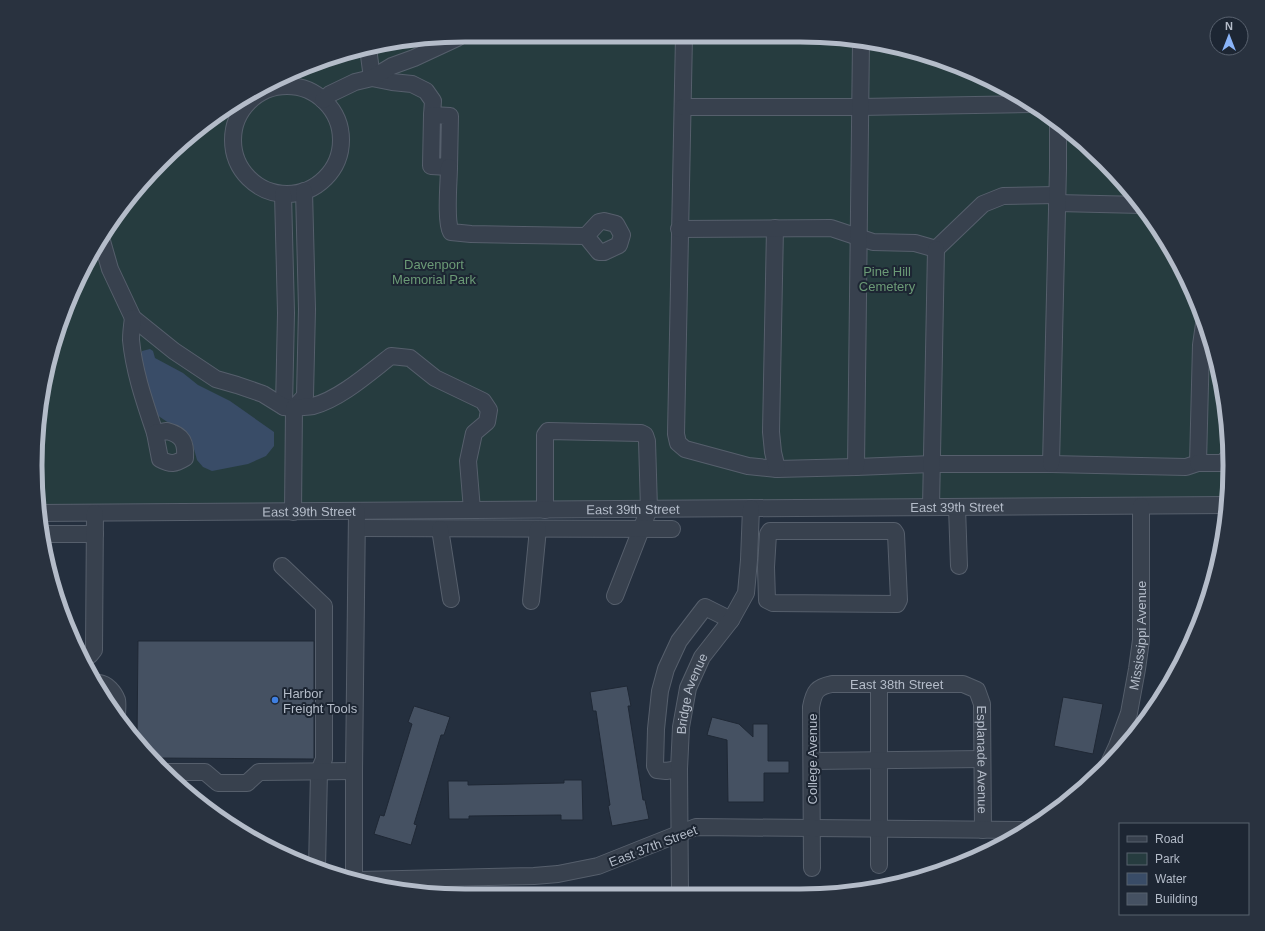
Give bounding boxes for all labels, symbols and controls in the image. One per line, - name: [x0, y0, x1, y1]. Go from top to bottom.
- north arrow: [1209, 16, 1249, 56]
- text: N: [1225, 20, 1233, 32]
- park label: Davenport Memorial Park: [392, 257, 476, 287]
- park label: Pine Hill Cemetery: [859, 264, 916, 294]
- street label: East 39th Street: [910, 499, 1004, 515]
- street label: East 39th Street: [586, 501, 680, 517]
- street label: East 39th Street: [262, 503, 356, 519]
- street label: Mississippi Avenue: [1126, 581, 1149, 691]
- street label: Bridge Avenue: [673, 651, 710, 735]
- street label: East 38th Street: [850, 677, 944, 692]
- place label: Harbor Freight Tools: [283, 686, 358, 716]
- marker: Harbor Freight Tools: [270, 695, 280, 705]
- street label: Esplanade Avenue: [975, 705, 990, 814]
- street label: College Avenue: [805, 714, 820, 804]
- street label: East 37th Street: [607, 822, 700, 870]
- legend: [1119, 823, 1249, 915]
- text: Road: [1155, 832, 1184, 846]
- text: Park: [1155, 852, 1181, 866]
- text: Water: [1155, 872, 1187, 886]
- text: Building: [1155, 892, 1198, 906]

